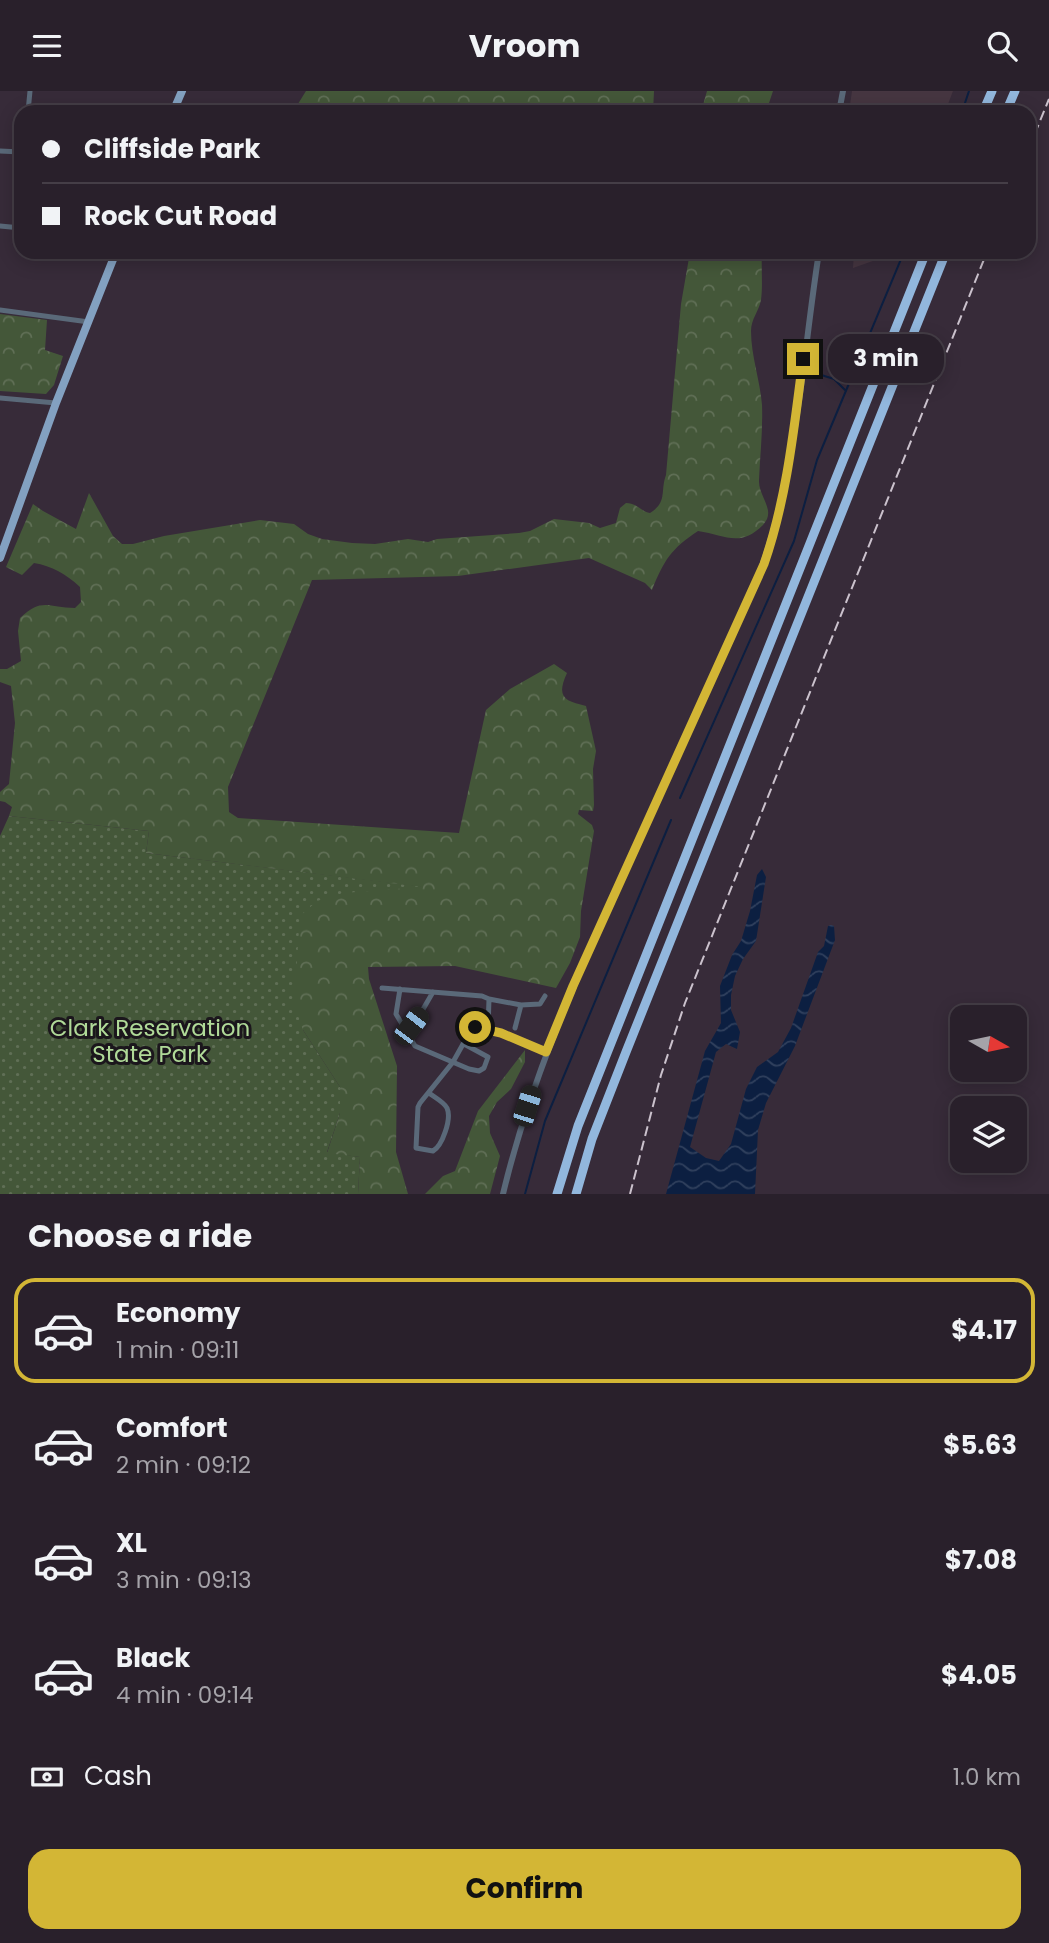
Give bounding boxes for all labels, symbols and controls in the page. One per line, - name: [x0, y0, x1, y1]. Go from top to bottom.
- text: Vroom: [469, 23, 580, 68]
- icon: menu: [28, 27, 66, 65]
- icon: search: [983, 27, 1021, 65]
- text: Cliffside Park: [84, 131, 260, 167]
- text: Rock Cut Road: [84, 198, 277, 234]
- callout: 3 min: [828, 335, 943, 383]
- text: 3 min: [853, 342, 919, 374]
- route end: [787, 343, 819, 375]
- car: [390, 1003, 433, 1049]
- north arrow: [950, 1005, 1027, 1081]
- map controls: [950, 1005, 1027, 1173]
- route start: [459, 1011, 491, 1043]
- park label: Clark Reservation State Park: [50, 1012, 250, 1070]
- car: [511, 1083, 544, 1129]
- button: layers: [950, 1096, 1027, 1173]
- text: Choose a ride: [28, 1213, 252, 1258]
- text: Economy: [116, 1295, 240, 1331]
- icon: car: [32, 1299, 95, 1362]
- text: $4.17: [951, 1312, 1017, 1348]
- text: 1 min · 09:11: [116, 1334, 239, 1366]
- text: Comfort: [116, 1410, 228, 1446]
- icon: car: [32, 1414, 95, 1477]
- text: $5.63: [943, 1427, 1017, 1463]
- text: 2 min · 09:12: [116, 1449, 251, 1481]
- text: XL: [116, 1525, 147, 1561]
- icon: car: [32, 1529, 95, 1592]
- text: $7.08: [945, 1542, 1017, 1578]
- text: 3 min · 09:13: [116, 1564, 252, 1596]
- text: Black: [116, 1640, 190, 1676]
- icon: car: [32, 1644, 95, 1707]
- text: $4.05: [941, 1657, 1017, 1693]
- text: 4 min · 09:14: [116, 1679, 254, 1711]
- icon: cash: [28, 1758, 66, 1796]
- text: Cash: [84, 1758, 152, 1794]
- text: 1.0 km: [953, 1761, 1021, 1793]
- button: Confirm: [28, 1849, 1021, 1929]

